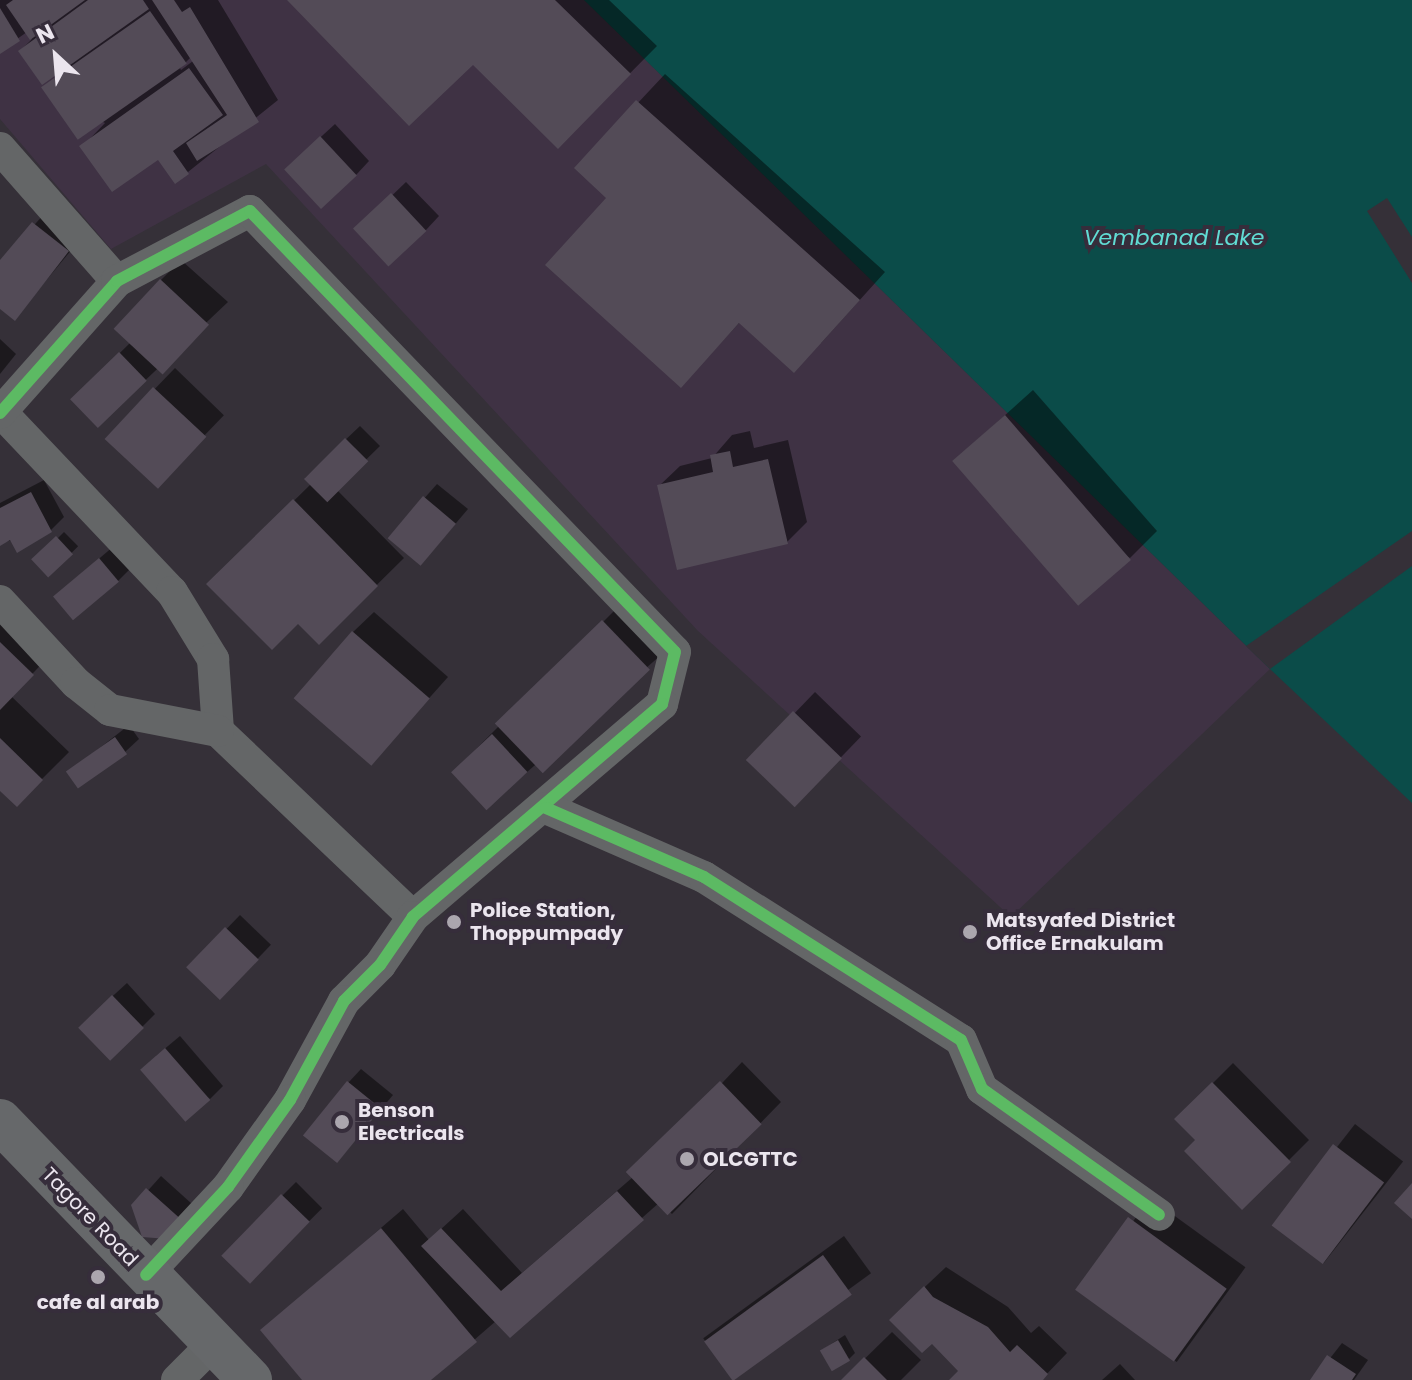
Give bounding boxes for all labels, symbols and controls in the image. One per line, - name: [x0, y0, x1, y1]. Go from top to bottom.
- north arrow: [16, 16, 96, 96]
- text: N: [31, 16, 59, 52]
- water label: Vembanad Lake: [1084, 225, 1264, 251]
- place label: Police Station, Thoppumpady: [470, 898, 623, 945]
- place label: Matsyafed District Office Ernakulam: [986, 908, 1175, 955]
- marker: Police Station, Thoppumpady: [445, 913, 463, 931]
- marker: Matsyafed District Office Ernakulam: [961, 923, 979, 941]
- place label: Benson Electricals: [358, 1098, 464, 1145]
- marker: Benson Electricals: [333, 1113, 351, 1131]
- place label: OLCGTTC: [703, 1147, 798, 1171]
- marker: OLCGTTC: [678, 1150, 696, 1168]
- street label: Tagore Road: [37, 1163, 143, 1271]
- marker: cafe al arab: [89, 1268, 107, 1286]
- place label: cafe al arab: [37, 1290, 159, 1314]

